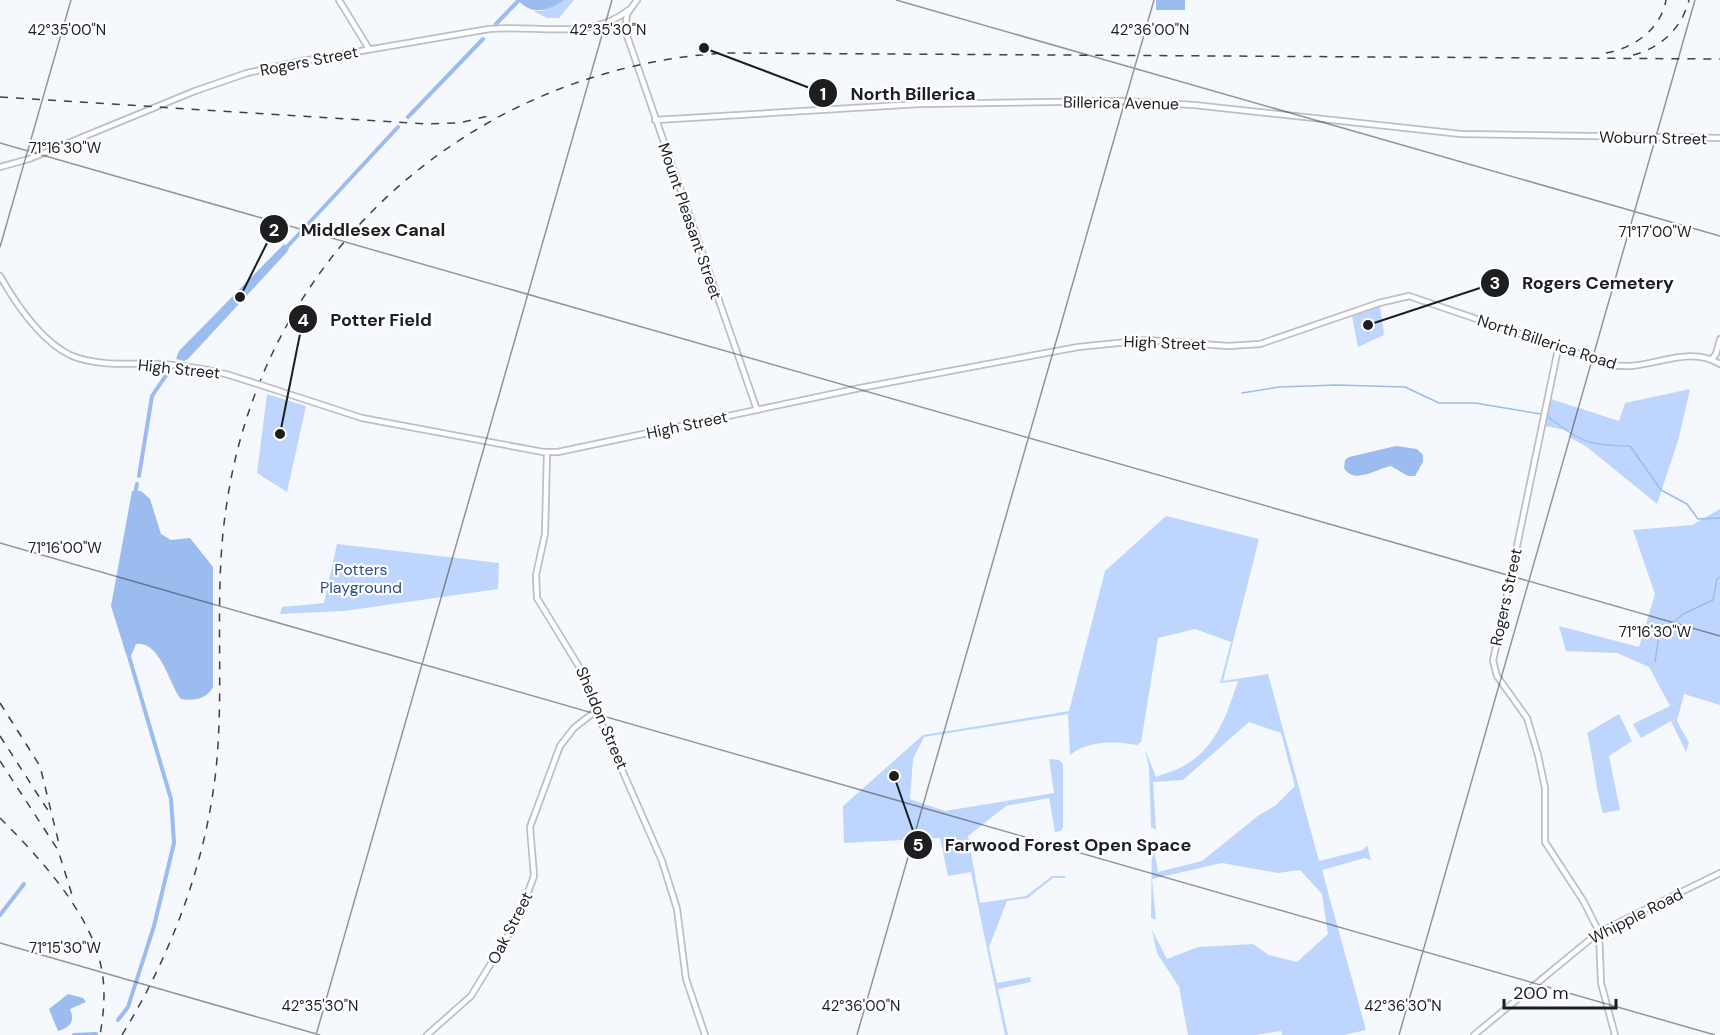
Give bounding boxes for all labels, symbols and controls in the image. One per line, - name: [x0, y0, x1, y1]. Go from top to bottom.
- text: 42°35'00"N: [28, 20, 106, 40]
- text: 42°35'30"N: [570, 20, 646, 40]
- text: 42°36'00"N: [1111, 20, 1189, 40]
- street label: Rogers Street: [258, 41, 360, 81]
- callout: North Billerica: [808, 75, 988, 111]
- text: 1: [820, 82, 826, 106]
- text: North Billerica: [850, 82, 976, 106]
- street label: Billerica Avenue: [1063, 91, 1179, 115]
- street label: Woburn Street: [1599, 127, 1707, 149]
- text: 71°16'30"W: [29, 138, 102, 158]
- street label: Mount Pleasant Street: [653, 140, 727, 302]
- callout: Middlesex Canal: [259, 211, 457, 247]
- text: 2: [269, 218, 279, 242]
- text: Middlesex Canal: [301, 218, 445, 242]
- text: 71°17'00"W: [1619, 222, 1692, 242]
- callout: Rogers Cemetery: [1480, 265, 1686, 301]
- text: 3: [1490, 271, 1500, 295]
- text: Rogers Cemetery: [1522, 271, 1674, 295]
- callout: Potter Field: [288, 301, 444, 337]
- text: 4: [297, 308, 309, 332]
- text: Potter Field: [330, 308, 432, 332]
- street label: North Billerica Road: [1475, 310, 1619, 374]
- street label: High Street: [1123, 331, 1207, 355]
- street label: High Street: [137, 354, 221, 384]
- street label: High Street: [644, 406, 730, 444]
- text: 71°16'00"W: [28, 538, 102, 558]
- street label: Rogers Street: [1485, 546, 1527, 648]
- park label: Potters Playground: [320, 559, 402, 598]
- text: 71°16'30"W: [1619, 622, 1692, 642]
- street label: Sheldon Street: [571, 664, 633, 772]
- callout: Farwood Forest Open Space: [903, 827, 1204, 863]
- text: 5: [912, 833, 924, 857]
- text: Farwood Forest Open Space: [945, 833, 1191, 857]
- street label: Whipple Road: [1585, 883, 1687, 949]
- street label: Oak Street: [483, 888, 537, 968]
- text: 71°15'30"W: [29, 938, 101, 958]
- scale bar: [1504, 972, 1616, 1010]
- text: 200 m: [1513, 981, 1569, 1005]
- text: 42°35'30"N: [282, 996, 358, 1016]
- text: 42°36'00"N: [822, 996, 900, 1016]
- text: 42°36'30"N: [1364, 996, 1442, 1016]

